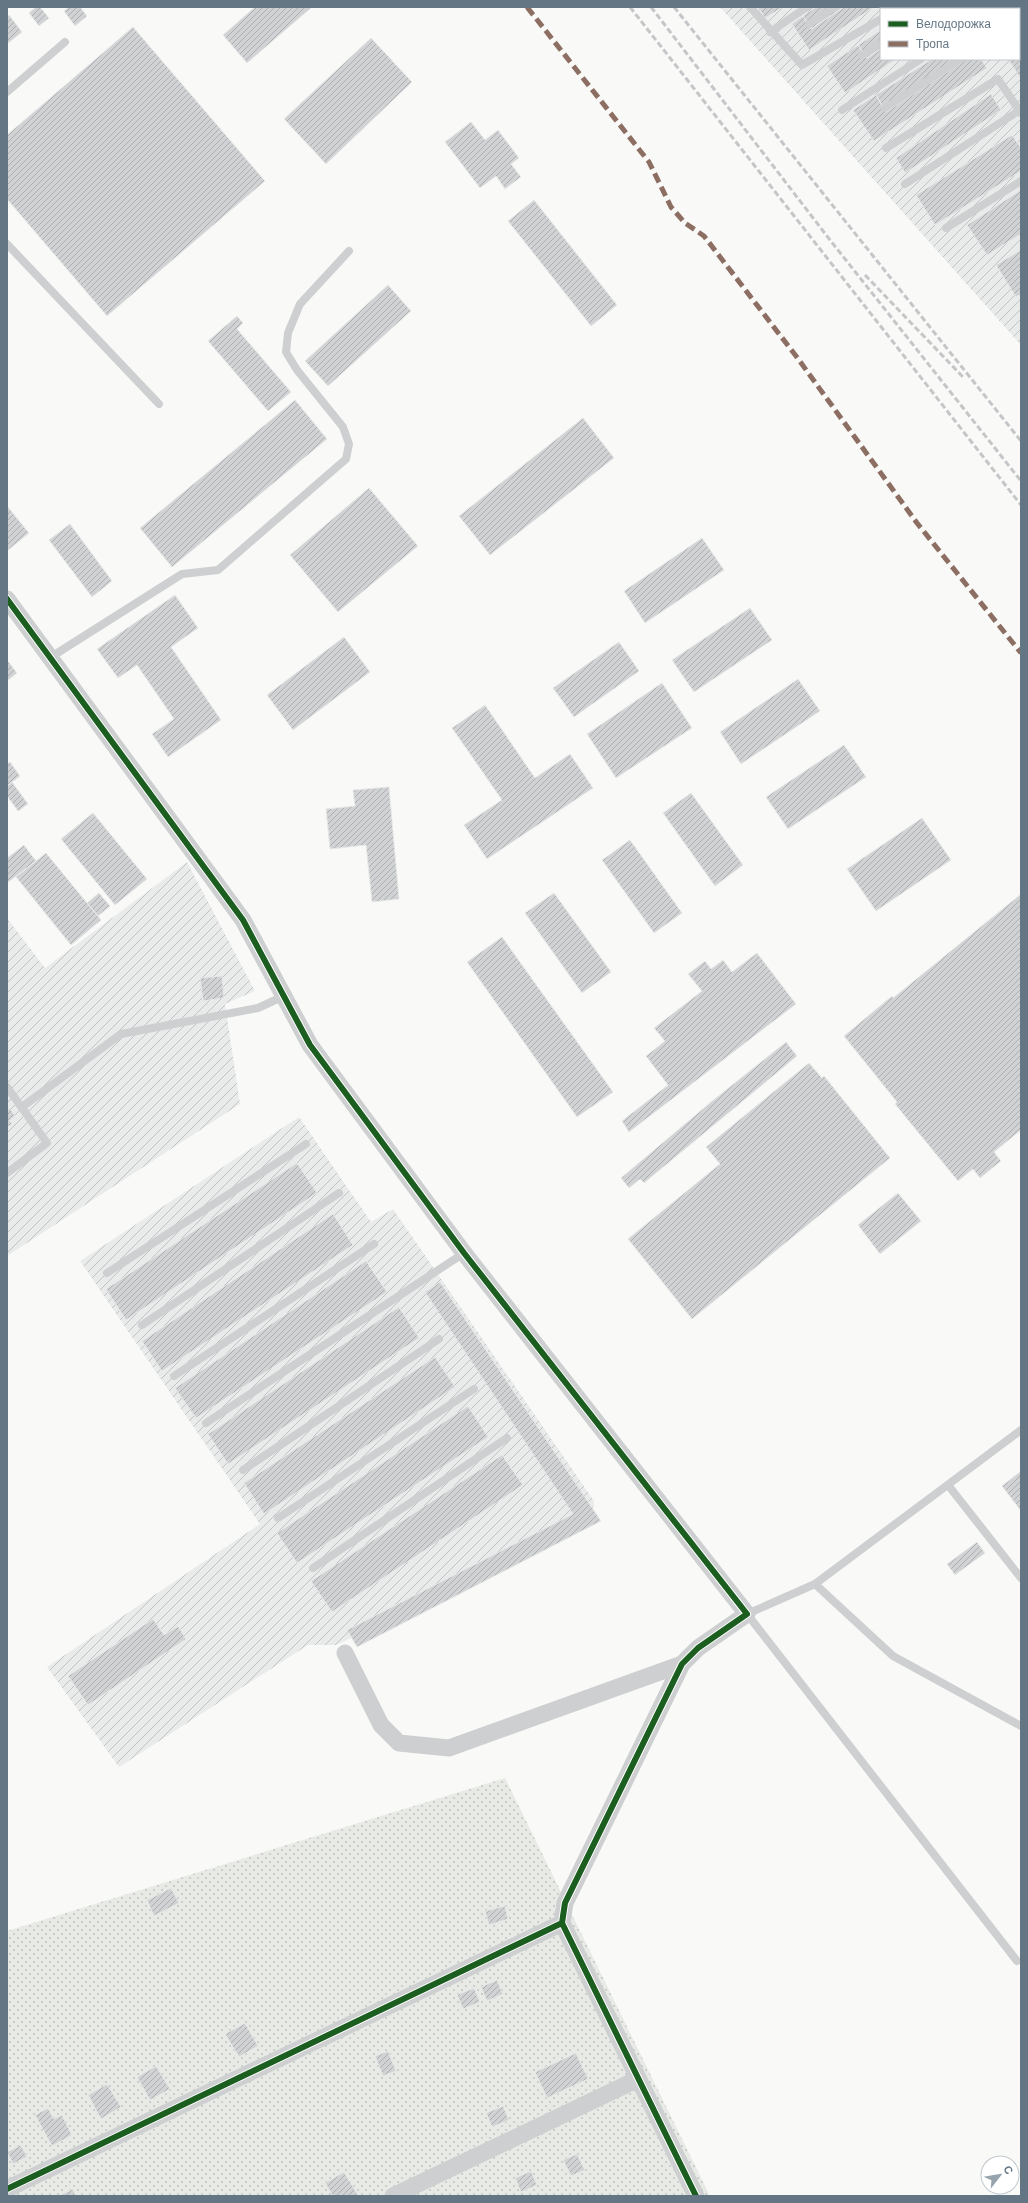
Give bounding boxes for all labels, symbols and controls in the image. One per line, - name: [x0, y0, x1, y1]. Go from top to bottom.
- legend: [880, 8, 1020, 60]
- text: Велодорожка: [916, 17, 991, 31]
- text: Тропа: [916, 37, 950, 51]
- north arrow: [980, 2155, 1020, 2195]
- text: С: [1001, 2163, 1016, 2176]

